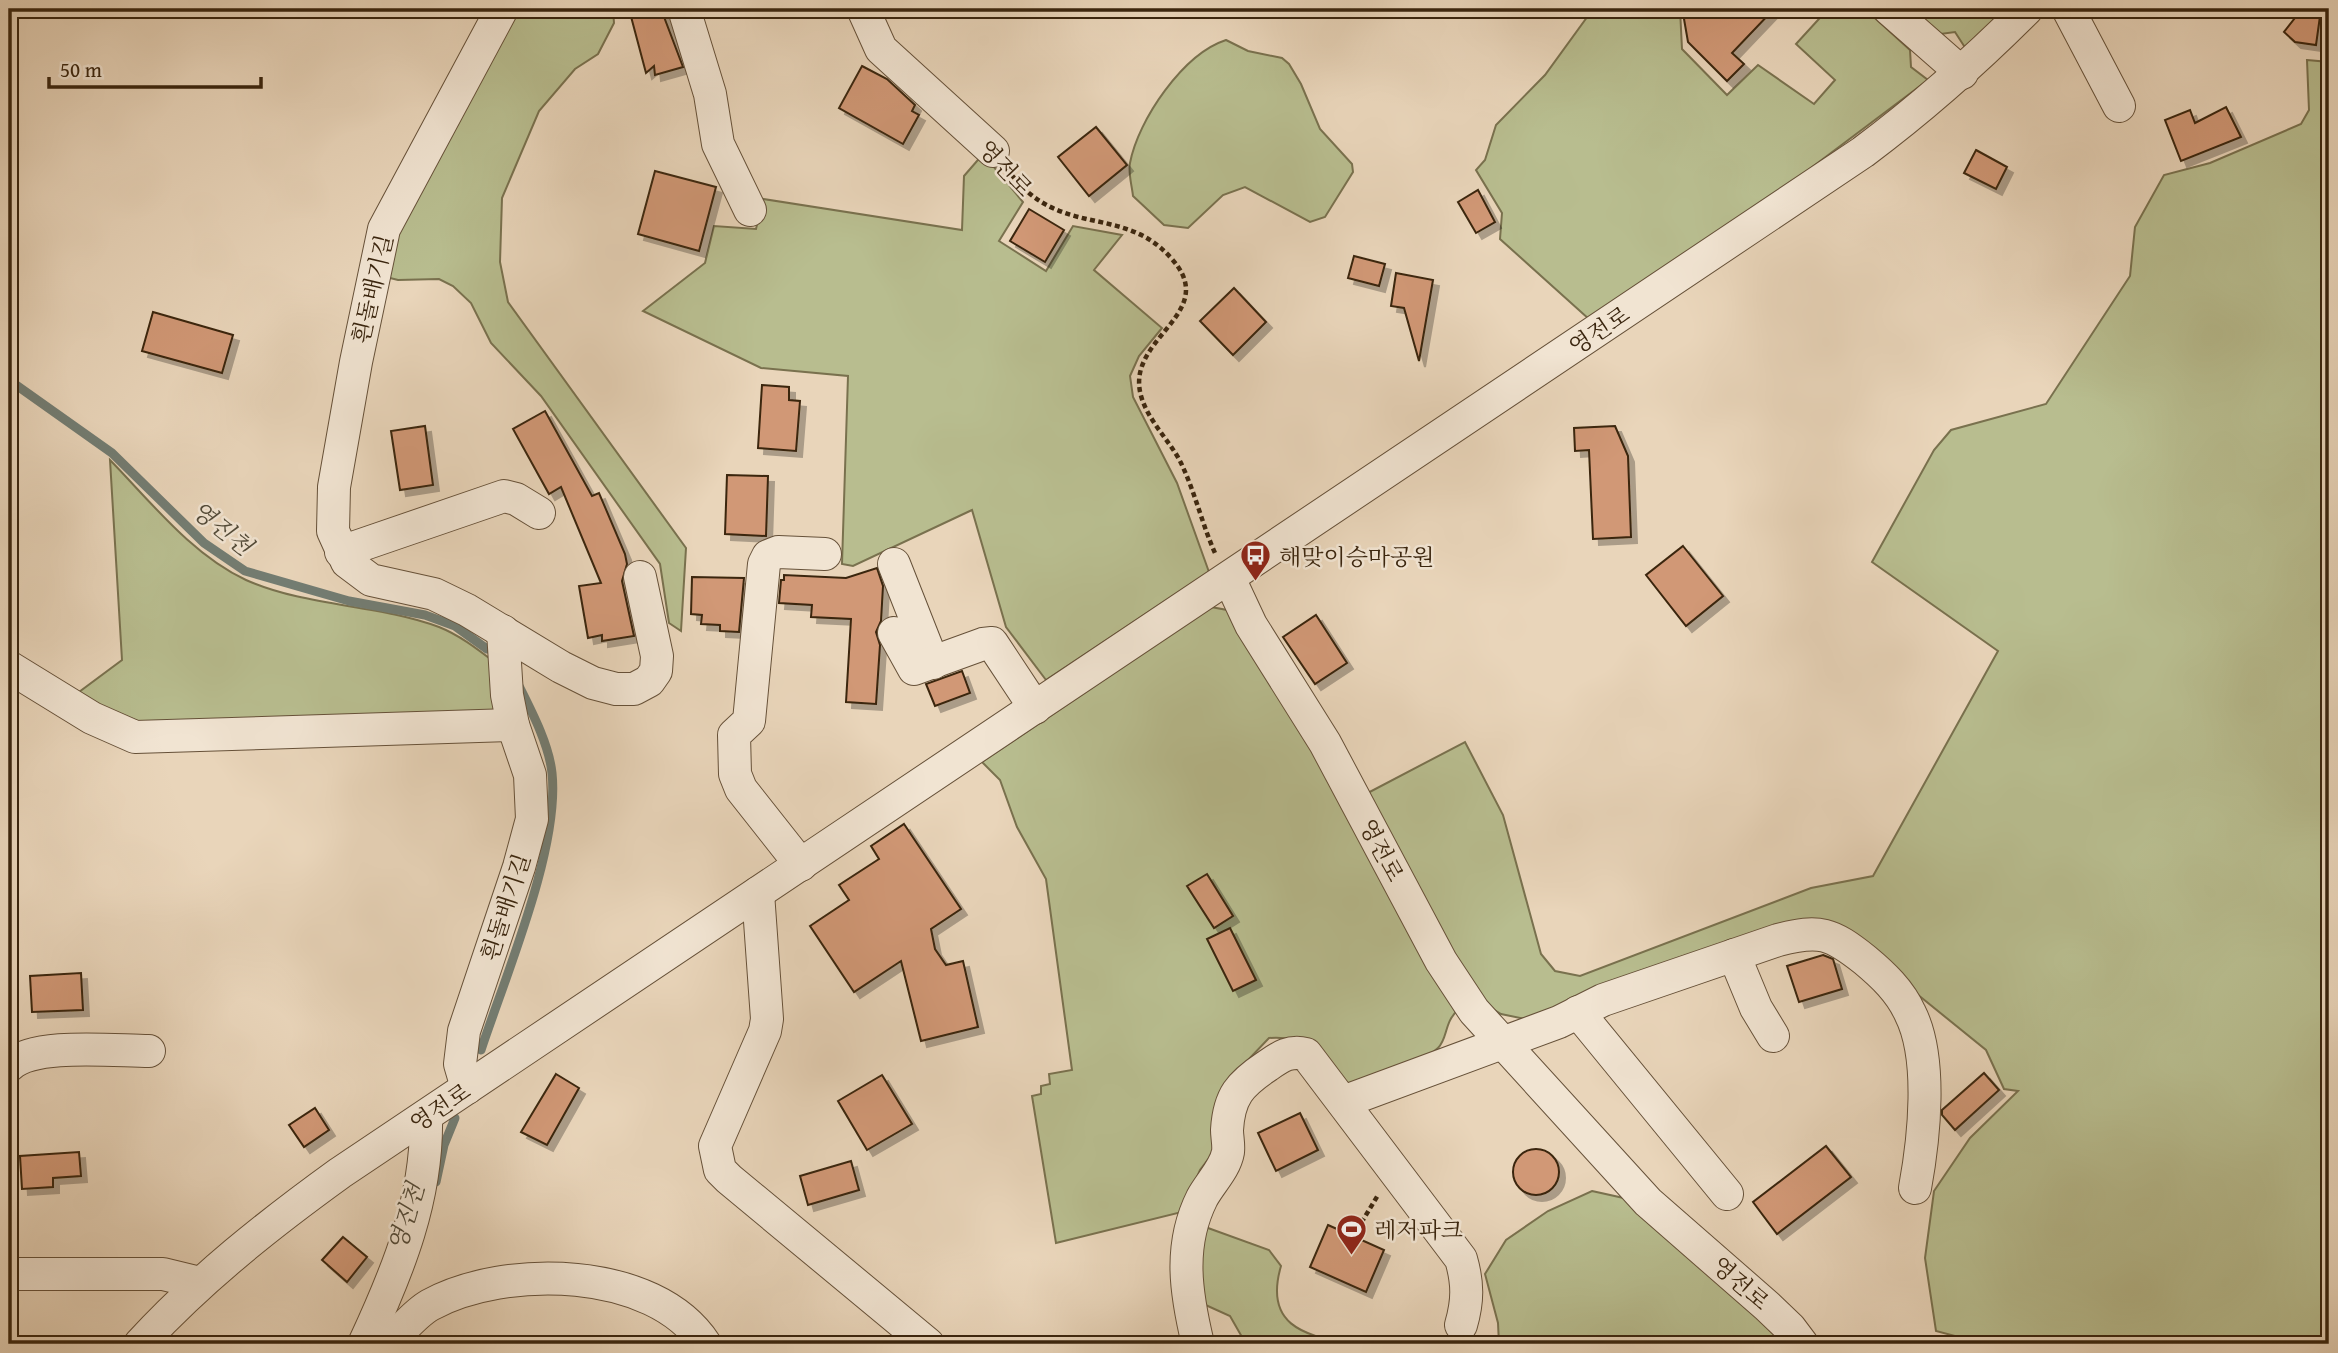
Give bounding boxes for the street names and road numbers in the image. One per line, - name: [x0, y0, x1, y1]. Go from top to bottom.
- street label: 영전로: [971, 132, 1041, 204]
- street label: 흰돌배기길: [343, 231, 401, 347]
- street label: 영전로: [1562, 298, 1636, 362]
- street label: 영전로: [1352, 813, 1412, 887]
- street label: 흰돌배기길: [472, 849, 538, 965]
- street label: 영전로: [403, 1075, 477, 1139]
- street label: 영전로: [1705, 1249, 1777, 1317]

